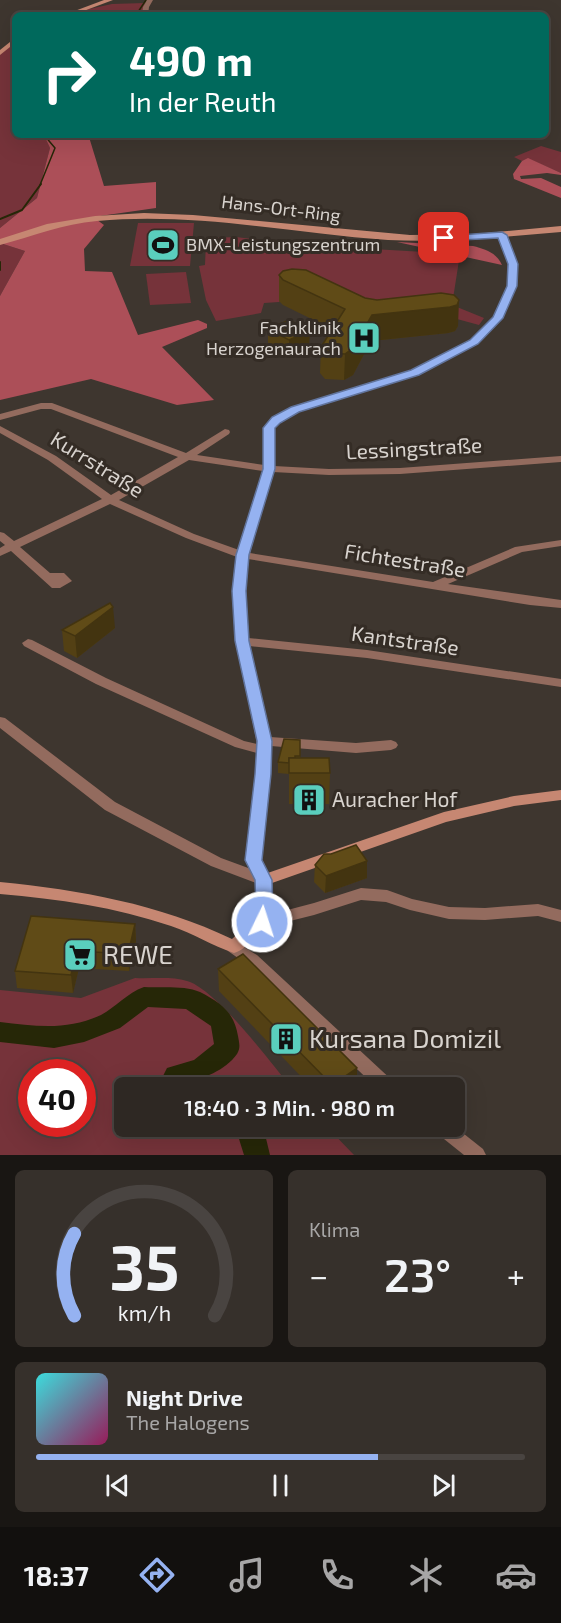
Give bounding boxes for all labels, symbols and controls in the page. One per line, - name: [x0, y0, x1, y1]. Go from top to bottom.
- text: 490 m: [129, 34, 253, 84]
- icon: right: [30, 36, 108, 114]
- text: In der Reuth: [129, 85, 276, 117]
- street label: Hans-Ort-Ring: [220, 190, 342, 226]
- pin: [418, 212, 469, 263]
- icon: arrive: [427, 221, 460, 254]
- sports icon: BMX-Leistungszentrum: [145, 227, 181, 263]
- place label: BMX-Leistungszentrum: [186, 233, 380, 255]
- place label: Fachklinik Herzogenaurach: [206, 316, 341, 359]
- hospital icon: Fachklinik Herzogenaurach: [346, 320, 382, 356]
- street label: Kurrstraße: [47, 425, 149, 502]
- street label: Lessingstraße: [345, 431, 483, 464]
- street label: Fichtestraße: [343, 538, 468, 581]
- street label: Kantstraße: [350, 620, 461, 659]
- building icon: Auracher Hof: [291, 782, 327, 818]
- place label: Auracher Hof: [332, 786, 458, 811]
- position arrow: [230, 890, 294, 954]
- supermarket icon: REWE: [62, 937, 98, 973]
- place label: REWE: [103, 938, 173, 969]
- building icon: Kursana Domizil: [268, 1021, 304, 1057]
- place label: Kursana Domizil: [309, 1022, 501, 1053]
- speed limit sign: 40: [18, 1059, 96, 1137]
- text: 18:40 · 3 Min. · 980 m: [184, 1094, 395, 1120]
- text: Klima: [309, 1217, 360, 1241]
- text: 35: [109, 1228, 179, 1303]
- text: 23°: [384, 1247, 451, 1301]
- text: −: [309, 1255, 328, 1295]
- text: +: [507, 1255, 525, 1295]
- text: km/h: [117, 1300, 171, 1325]
- text: Night Drive: [126, 1384, 243, 1410]
- text: The Halogens: [126, 1410, 250, 1434]
- icon: previous: [101, 1469, 134, 1502]
- icon: pause: [264, 1469, 297, 1502]
- icon: next: [427, 1469, 460, 1502]
- icon: directions: [136, 1554, 178, 1596]
- icon: music: [226, 1554, 268, 1596]
- icon: phone: [316, 1554, 358, 1596]
- icon: climate: [405, 1554, 447, 1596]
- icon: car: [495, 1554, 537, 1596]
- text: 18:37: [24, 1559, 89, 1591]

